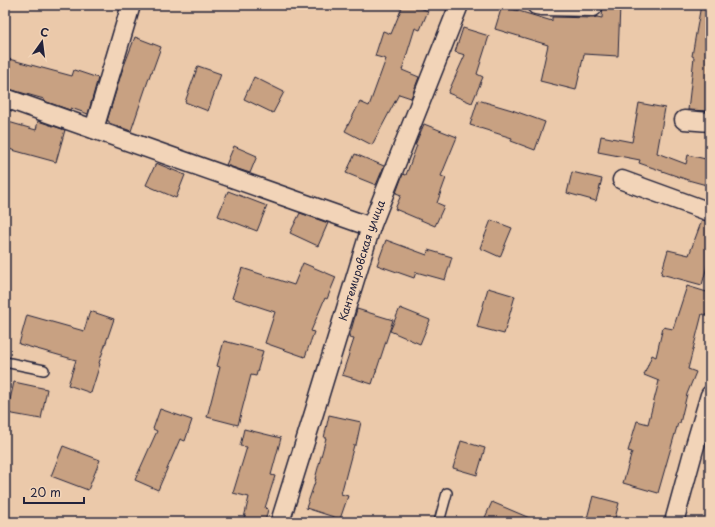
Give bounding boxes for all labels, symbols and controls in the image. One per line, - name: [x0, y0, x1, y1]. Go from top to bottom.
- north arrow: [22, 22, 62, 62]
- text: С: [38, 23, 51, 41]
- street label: Кантемировская улица: [334, 197, 389, 323]
- scale bar: [24, 479, 84, 505]
- text: 20 m: [30, 483, 61, 501]

